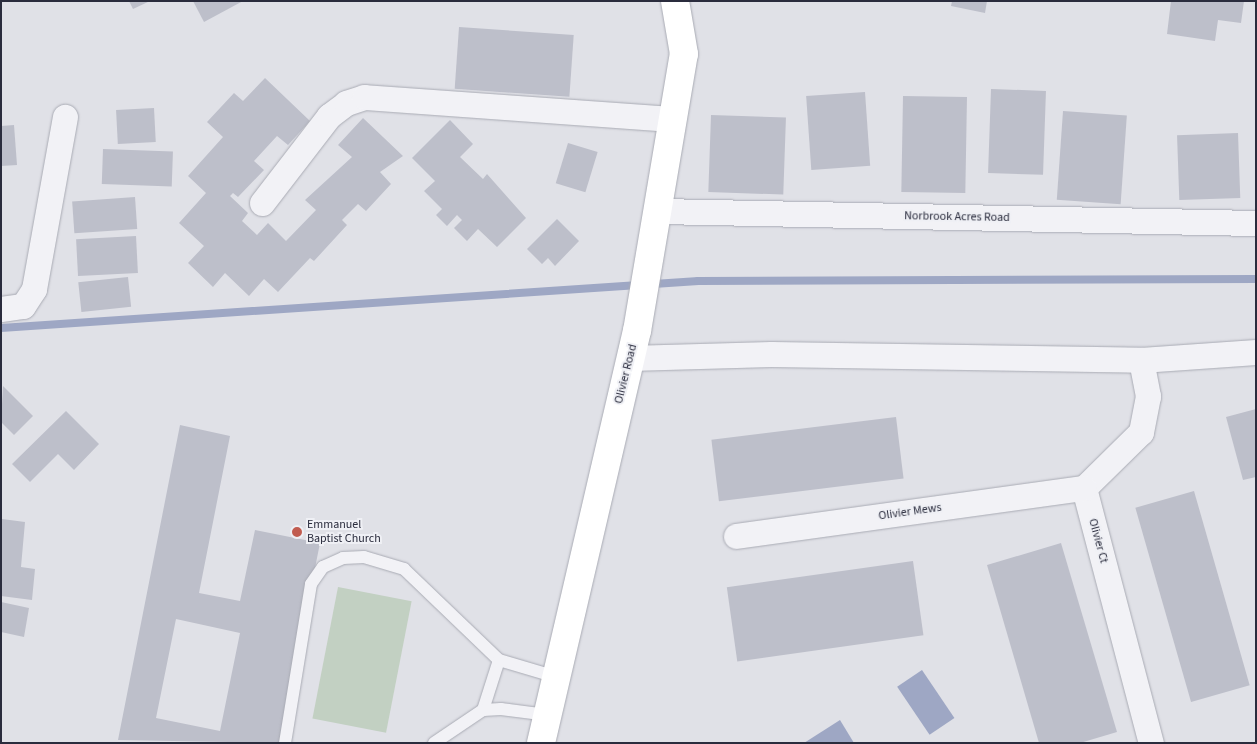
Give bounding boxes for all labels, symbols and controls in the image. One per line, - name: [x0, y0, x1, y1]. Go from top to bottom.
- street label: Norbrook Acres Road: [904, 209, 1010, 225]
- street label: Olivier Road: [612, 343, 640, 405]
- street label: Olivier Mews: [878, 500, 942, 524]
- street label: Olivier Ct: [1085, 517, 1111, 565]
- place label: Emmanuel Baptist Church: [307, 518, 381, 546]
- marker: Emmanuel Baptist Church: [291, 526, 303, 538]

